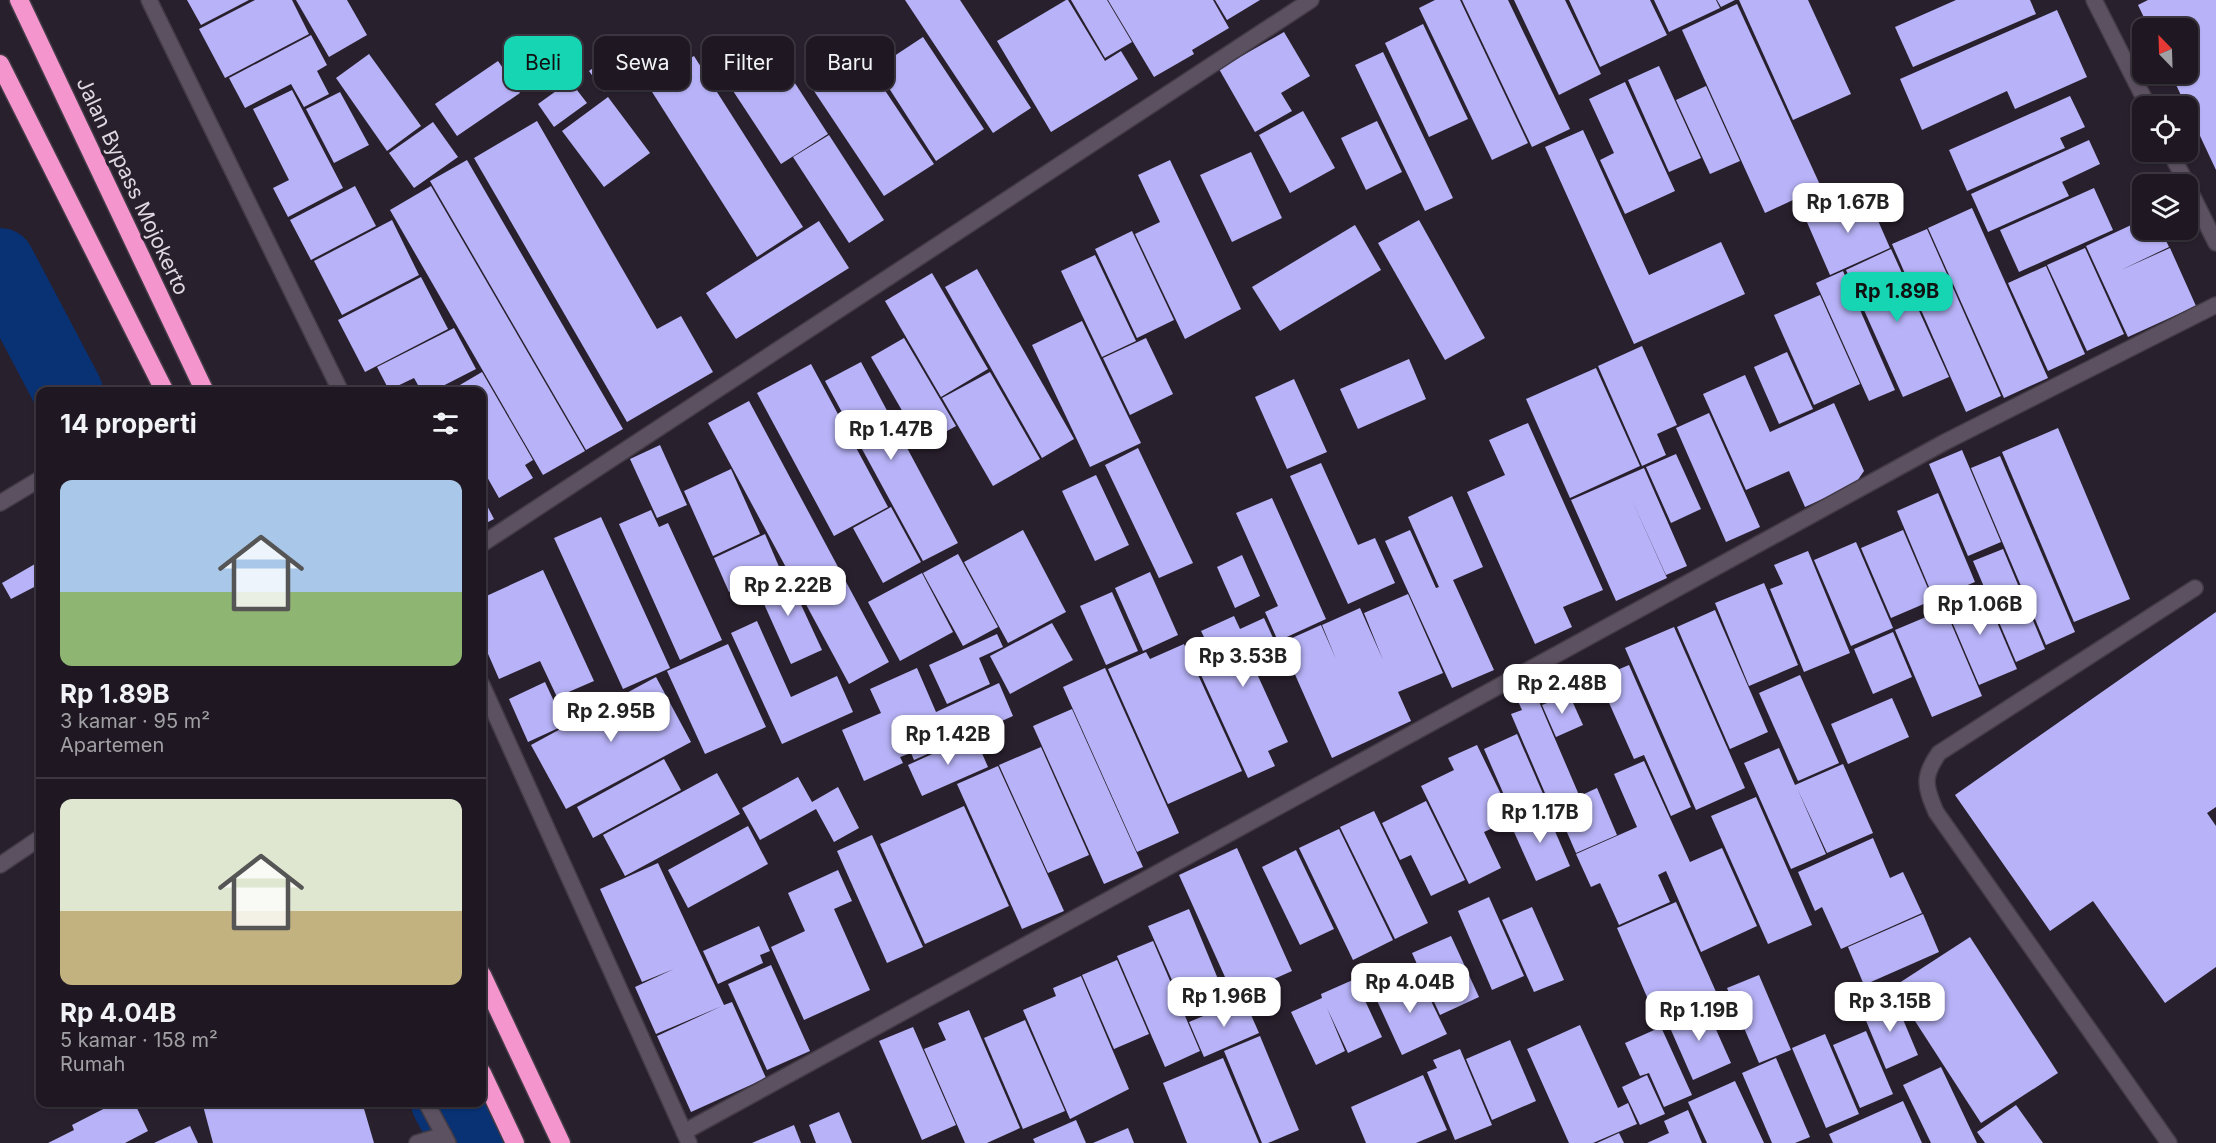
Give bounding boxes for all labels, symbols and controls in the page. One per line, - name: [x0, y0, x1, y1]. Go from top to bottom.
- north arrow: [2132, 18, 2198, 84]
- map controls: [2132, 18, 2198, 240]
- chip: Beli: [504, 36, 582, 90]
- chip: Sewa: [594, 36, 690, 90]
- chip: Filter: [702, 36, 794, 90]
- chip: Baru: [806, 36, 894, 90]
- street label: Jalan Bypass Mojokerto: [71, 73, 195, 299]
- button: locate: [2132, 96, 2198, 162]
- button: layers: [2132, 174, 2198, 240]
- pin: Rp 1.67B: [1786, 183, 1910, 234]
- text: Rp 1.67B: [1806, 190, 1890, 214]
- pin: Rp 1.89B: [1835, 272, 1959, 323]
- text: Rp 1.89B: [1855, 279, 1939, 303]
- icon: filters: [429, 407, 462, 440]
- text: 14 properti: [60, 408, 197, 439]
- pin: Rp 1.47B: [829, 410, 953, 461]
- text: Rp 1.47B: [849, 417, 933, 441]
- icon: home: [207, 519, 315, 627]
- pin: Rp 2.22B: [726, 566, 850, 617]
- text: Rp 2.22B: [744, 573, 832, 597]
- pin: Rp 1.06B: [1918, 585, 2042, 636]
- text: Rp 1.06B: [1938, 592, 2022, 616]
- pin: Rp 3.53B: [1181, 637, 1305, 688]
- text: Rp 3.53B: [1199, 644, 1287, 668]
- pin: Rp 2.48B: [1500, 664, 1624, 715]
- text: Rp 2.48B: [1517, 671, 1607, 695]
- text: Rp 1.89B: [60, 678, 170, 709]
- pin: Rp 2.95B: [549, 692, 673, 743]
- text: Rp 2.95B: [567, 699, 655, 723]
- text: 3 kamar · 95 m²: [60, 709, 210, 733]
- pin: Rp 1.42B: [886, 715, 1010, 766]
- text: Rp 1.42B: [905, 722, 991, 746]
- text: Apartemen: [60, 733, 164, 757]
- pin: Rp 1.17B: [1478, 793, 1602, 844]
- text: Rp 1.17B: [1501, 800, 1579, 824]
- icon: home: [207, 838, 315, 946]
- pin: Rp 4.04B: [1348, 963, 1472, 1014]
- text: Rp 4.04B: [1365, 970, 1455, 994]
- pin: Rp 1.96B: [1162, 977, 1286, 1028]
- pin: Rp 3.15B: [1828, 982, 1952, 1033]
- text: Rp 1.96B: [1182, 984, 1266, 1008]
- text: Rp 3.15B: [1849, 989, 1931, 1013]
- pin: Rp 1.19B: [1637, 991, 1761, 1042]
- text: Rp 4.04B: [60, 997, 177, 1028]
- text: Rp 1.19B: [1660, 998, 1738, 1022]
- text: 5 kamar · 158 m²: [60, 1028, 218, 1052]
- text: Rumah: [60, 1052, 125, 1076]

